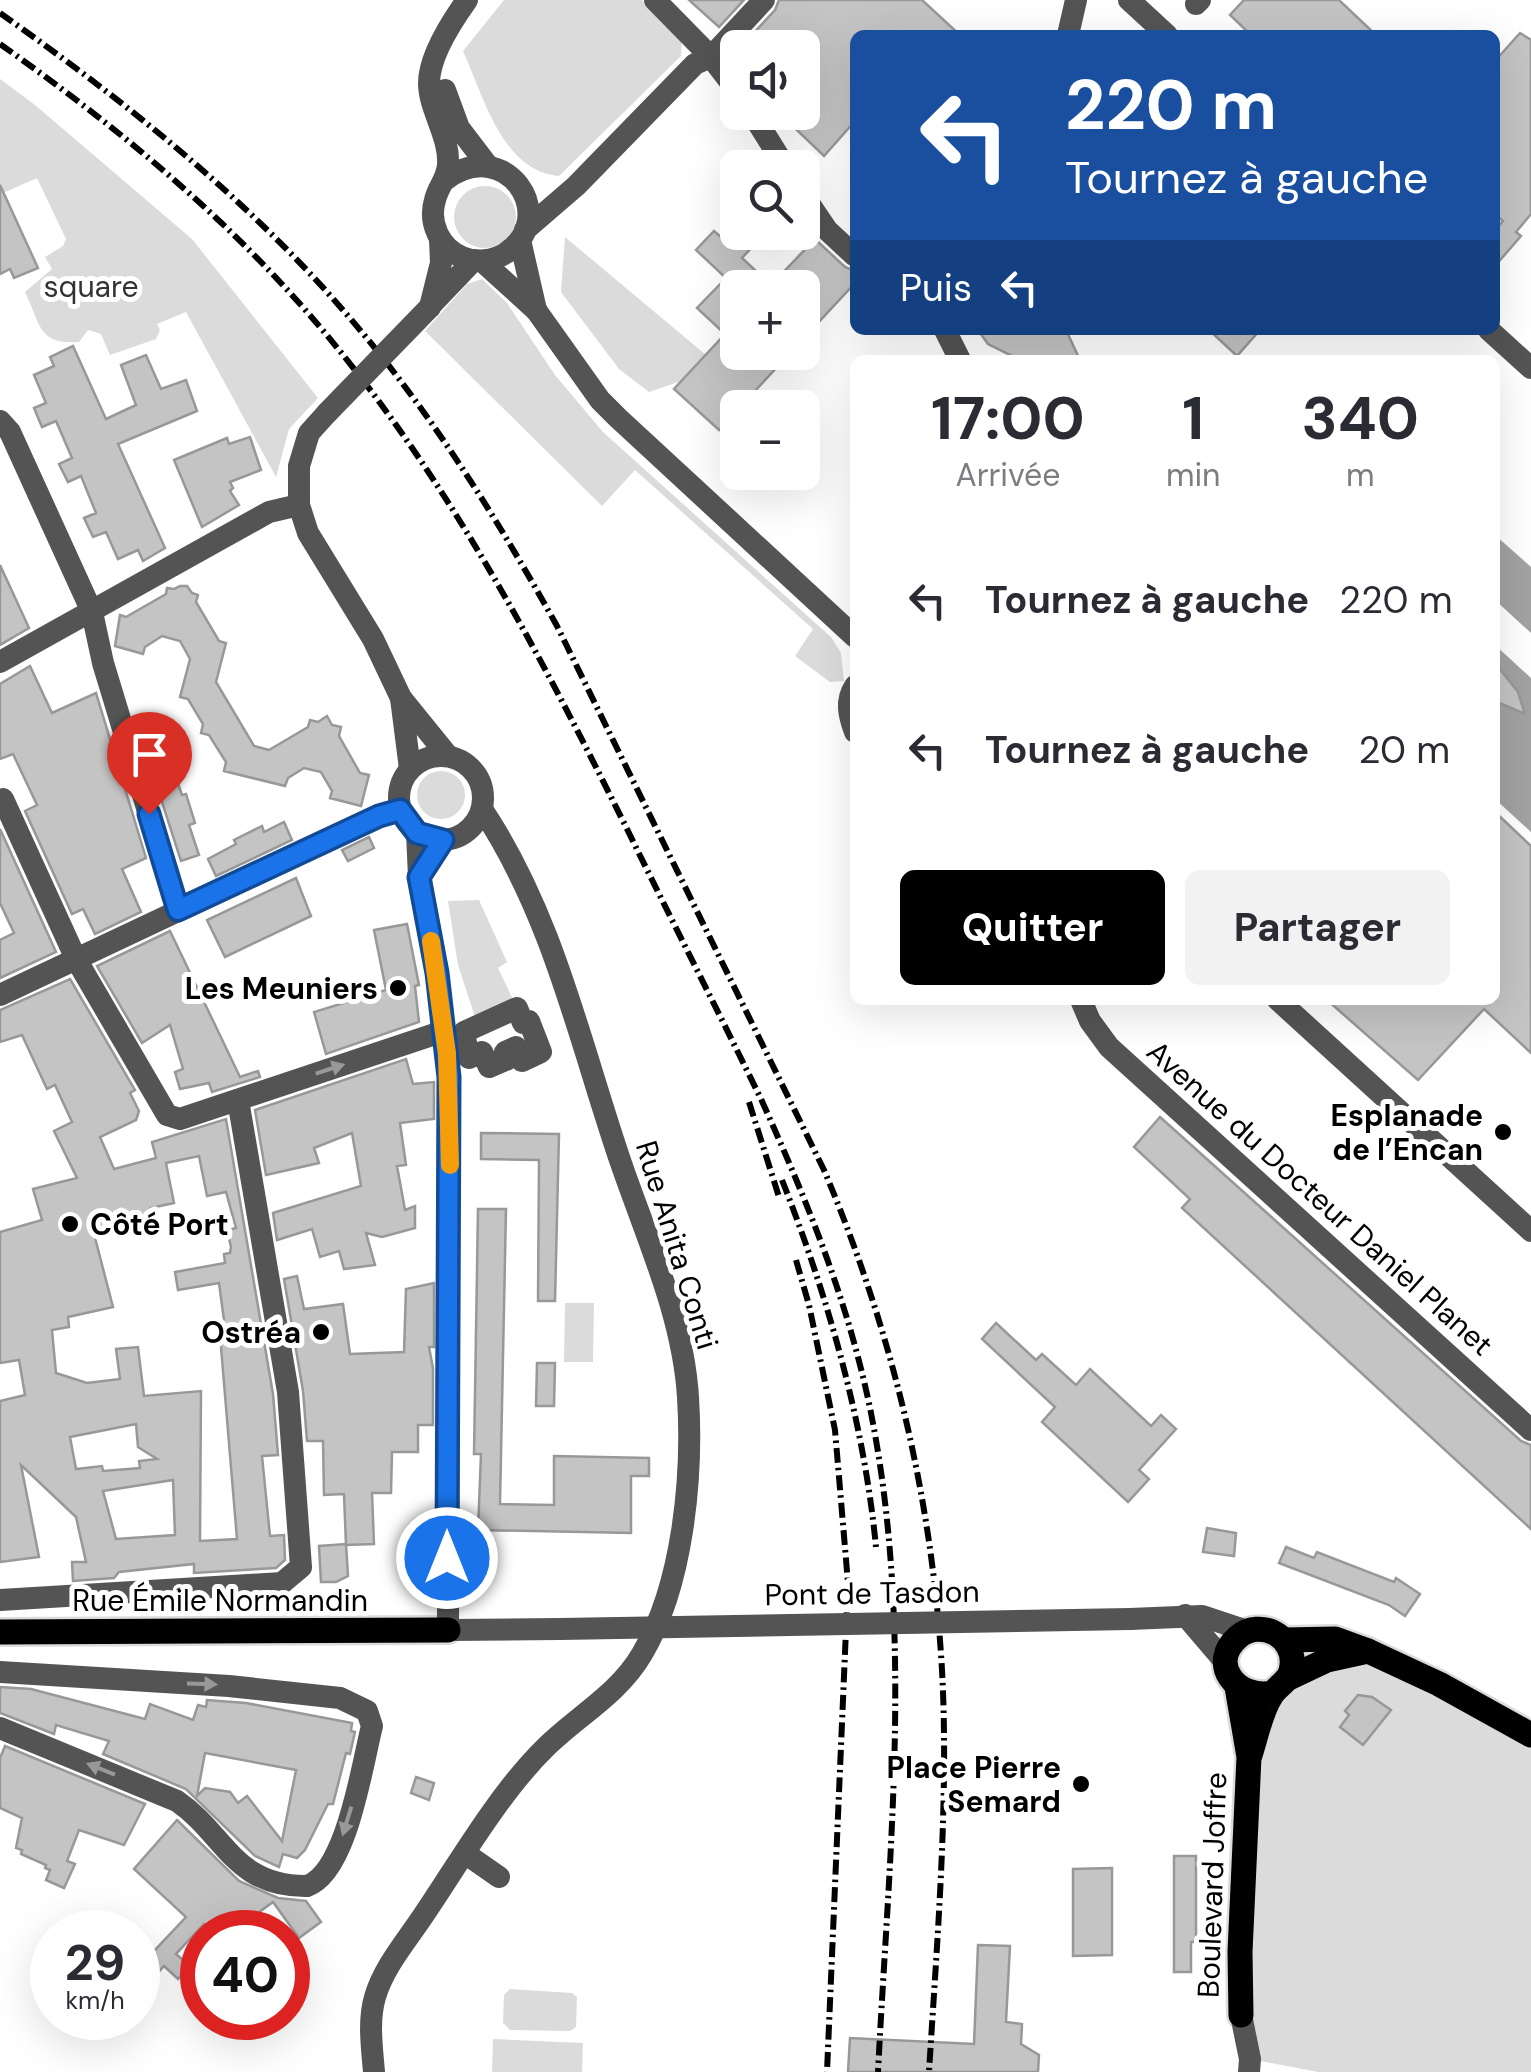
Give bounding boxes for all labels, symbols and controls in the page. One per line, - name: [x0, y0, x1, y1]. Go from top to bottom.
- map controls: [720, 30, 820, 490]
- button: sound: [720, 30, 820, 130]
- text: 220 m: [1065, 60, 1277, 151]
- icon: left: [900, 70, 1030, 200]
- text: Tournez à gauche: [1065, 148, 1428, 207]
- button: search: [720, 150, 820, 250]
- icon: left: [992, 260, 1047, 315]
- text: Puis: [900, 263, 972, 313]
- park label: square: [44, 267, 138, 306]
- button: +: [720, 270, 820, 370]
- text: 17:00: [931, 379, 1085, 458]
- text: 1: [1182, 379, 1204, 458]
- text: 340: [1301, 379, 1419, 458]
- button: −: [720, 390, 820, 490]
- text: Arrivée: [955, 454, 1060, 496]
- text: min: [1166, 454, 1220, 496]
- text: m: [1346, 454, 1374, 496]
- icon: left: [900, 573, 955, 628]
- text: Tournez à gauche: [985, 575, 1309, 625]
- text: 220 m: [1339, 575, 1453, 625]
- pin: [107, 712, 192, 815]
- icon: left: [900, 723, 955, 778]
- text: Tournez à gauche: [985, 725, 1309, 775]
- text: 20 m: [1359, 725, 1450, 775]
- icon: arrive: [122, 727, 177, 782]
- button: Quitter: [900, 870, 1165, 985]
- button: Partager: [1185, 870, 1450, 985]
- place label: Les Meuniers: [185, 969, 378, 1008]
- marker: Les Meuniers: [387, 977, 409, 999]
- street label: Avenue du Docteur Daniel Planet: [1139, 1032, 1501, 1364]
- one-way arrow: [316, 1061, 346, 1076]
- place label: Esplanade de l’Encan: [1331, 1096, 1483, 1169]
- marker: Esplanade de l’Encan: [1492, 1121, 1514, 1143]
- street label: Rue Anita Conti: [627, 1136, 727, 1354]
- place label: Côté Port: [90, 1205, 229, 1244]
- marker: Côté Port: [59, 1213, 81, 1235]
- place label: Ostréa: [201, 1313, 301, 1352]
- marker: Ostréa: [310, 1321, 332, 1343]
- position arrow: [395, 1506, 499, 1610]
- street label: Pont de Tasdon: [764, 1572, 980, 1614]
- street label: Rue Émile Normandin: [72, 1581, 368, 1620]
- one-way arrow: [187, 1677, 219, 1693]
- place label: Place Pierre Semard: [887, 1748, 1061, 1821]
- one-way arrow: [85, 1761, 115, 1777]
- street label: Boulevard Joffre: [1189, 1772, 1235, 1998]
- marker: Place Pierre Semard: [1070, 1773, 1092, 1795]
- one-way arrow: [339, 1806, 354, 1836]
- speed limit sign: 40: [180, 1910, 310, 2040]
- text: 29: [65, 1930, 125, 1996]
- text: km/h: [65, 1984, 125, 2017]

